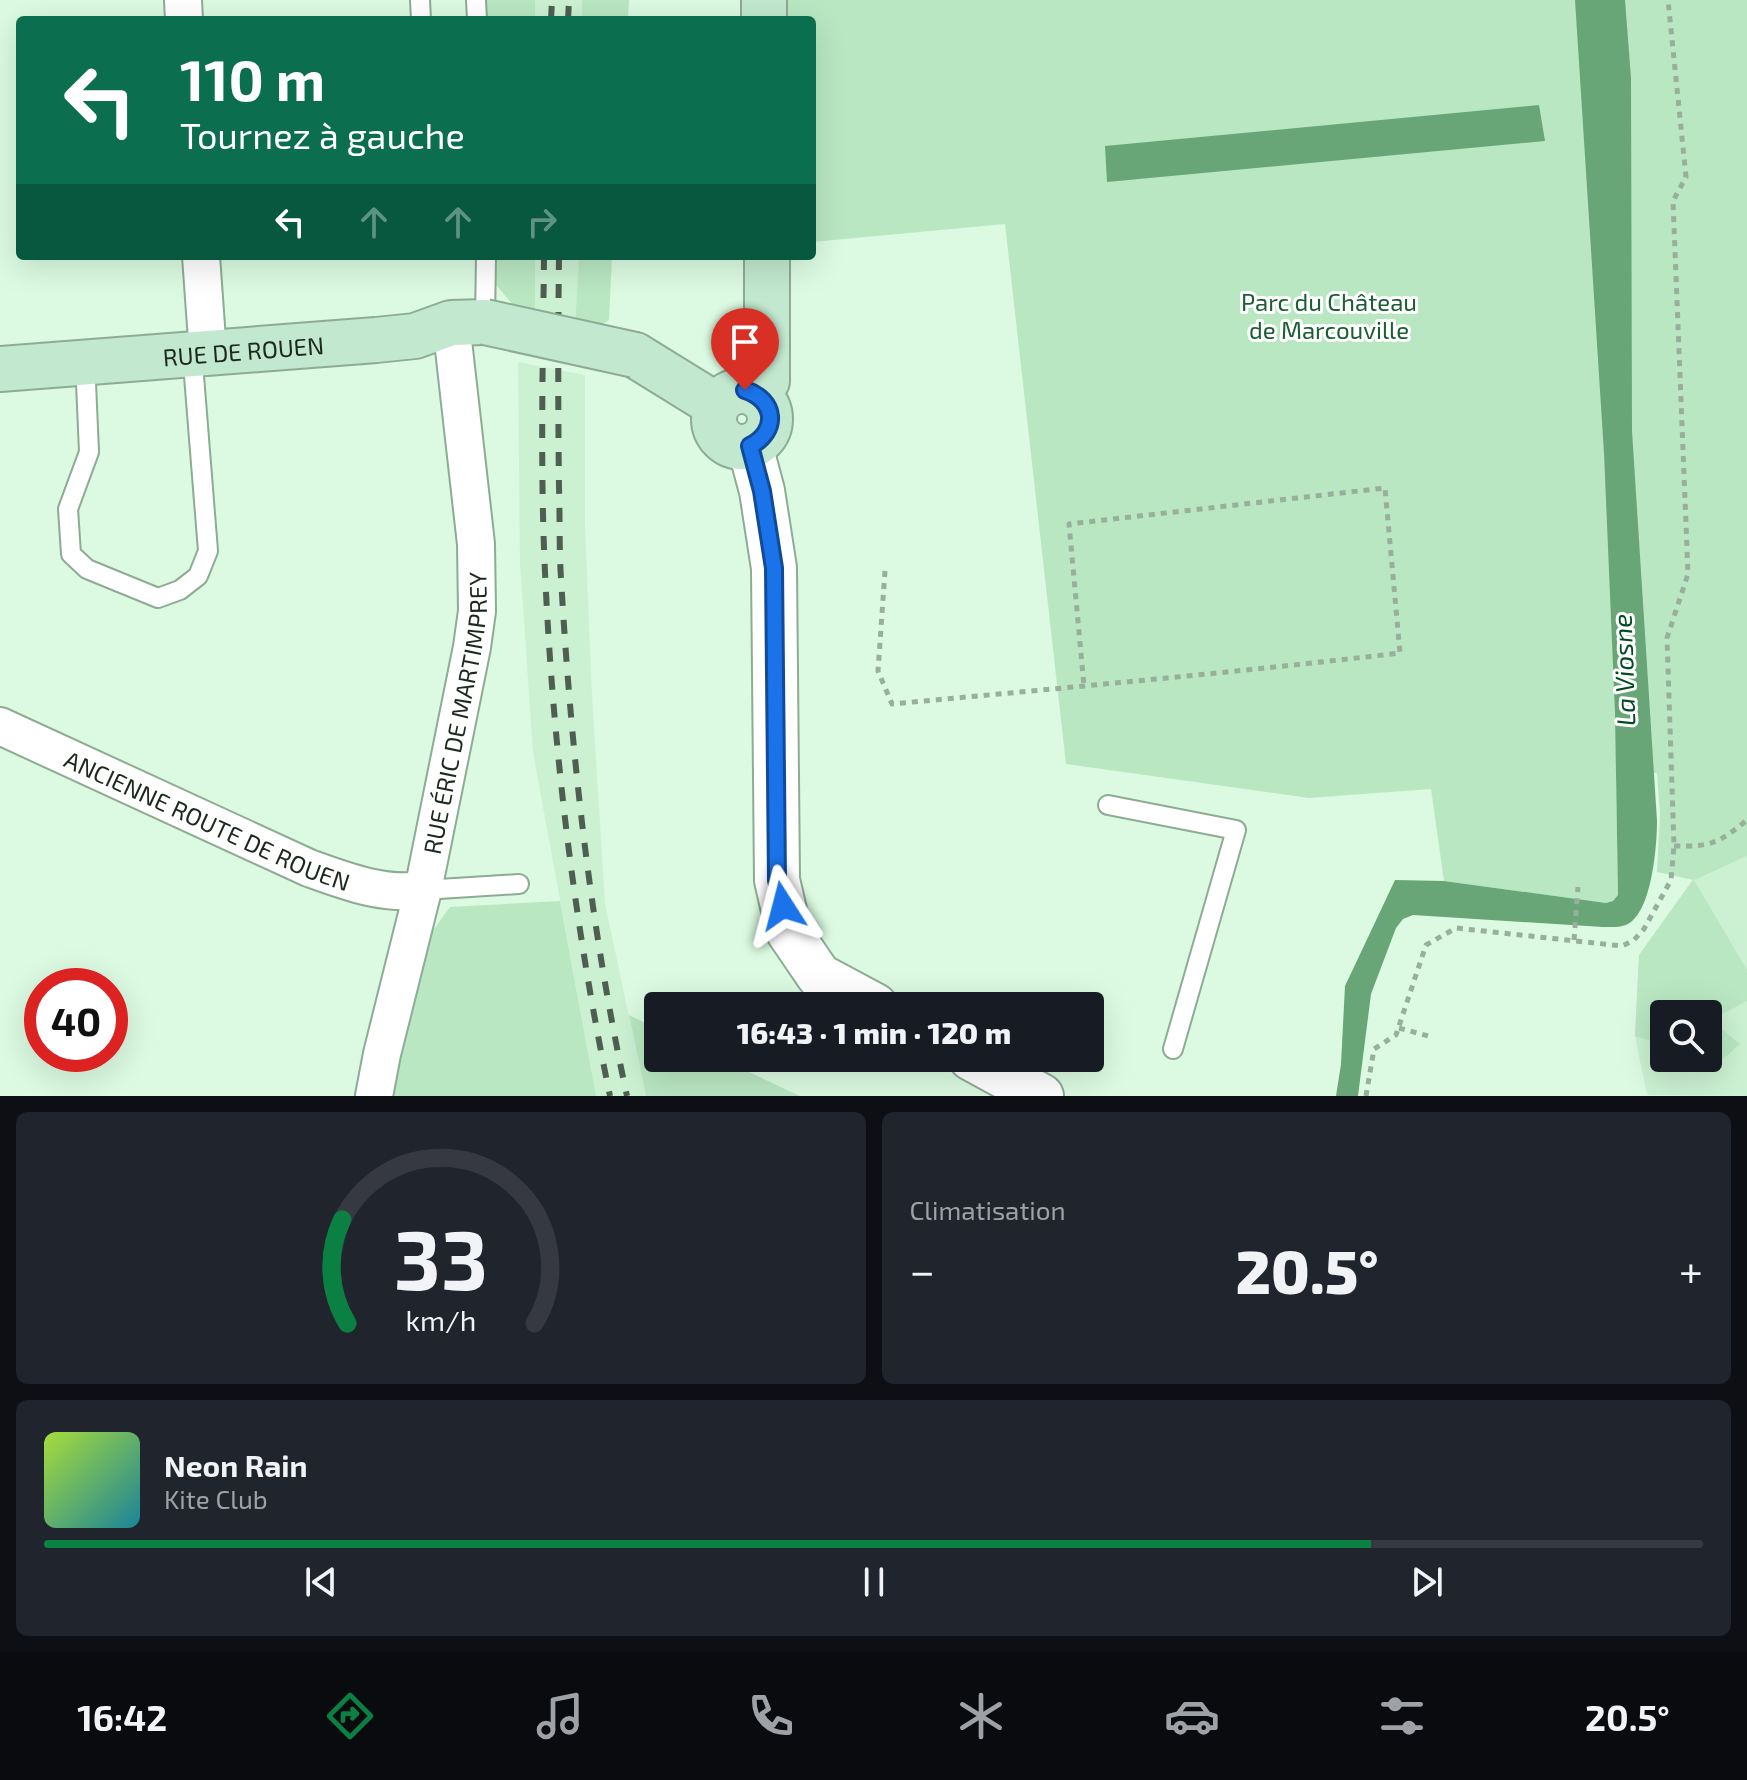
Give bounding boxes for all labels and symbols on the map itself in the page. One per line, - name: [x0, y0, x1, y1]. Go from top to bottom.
- park label: Parc du Château de Marcouville: [1241, 287, 1417, 344]
- pin: [711, 308, 779, 390]
- street label: RUE DE ROUEN: [162, 330, 325, 371]
- street label: RUE ÉRIC DE MARTIMPREY: [416, 571, 492, 856]
- water label: La Viosne: [1606, 613, 1640, 727]
- street label: ANCIENNE ROUTE DE ROUEN: [60, 743, 354, 896]
- position arrow: [741, 864, 825, 948]
- speed limit sign: 40: [24, 968, 128, 1072]

